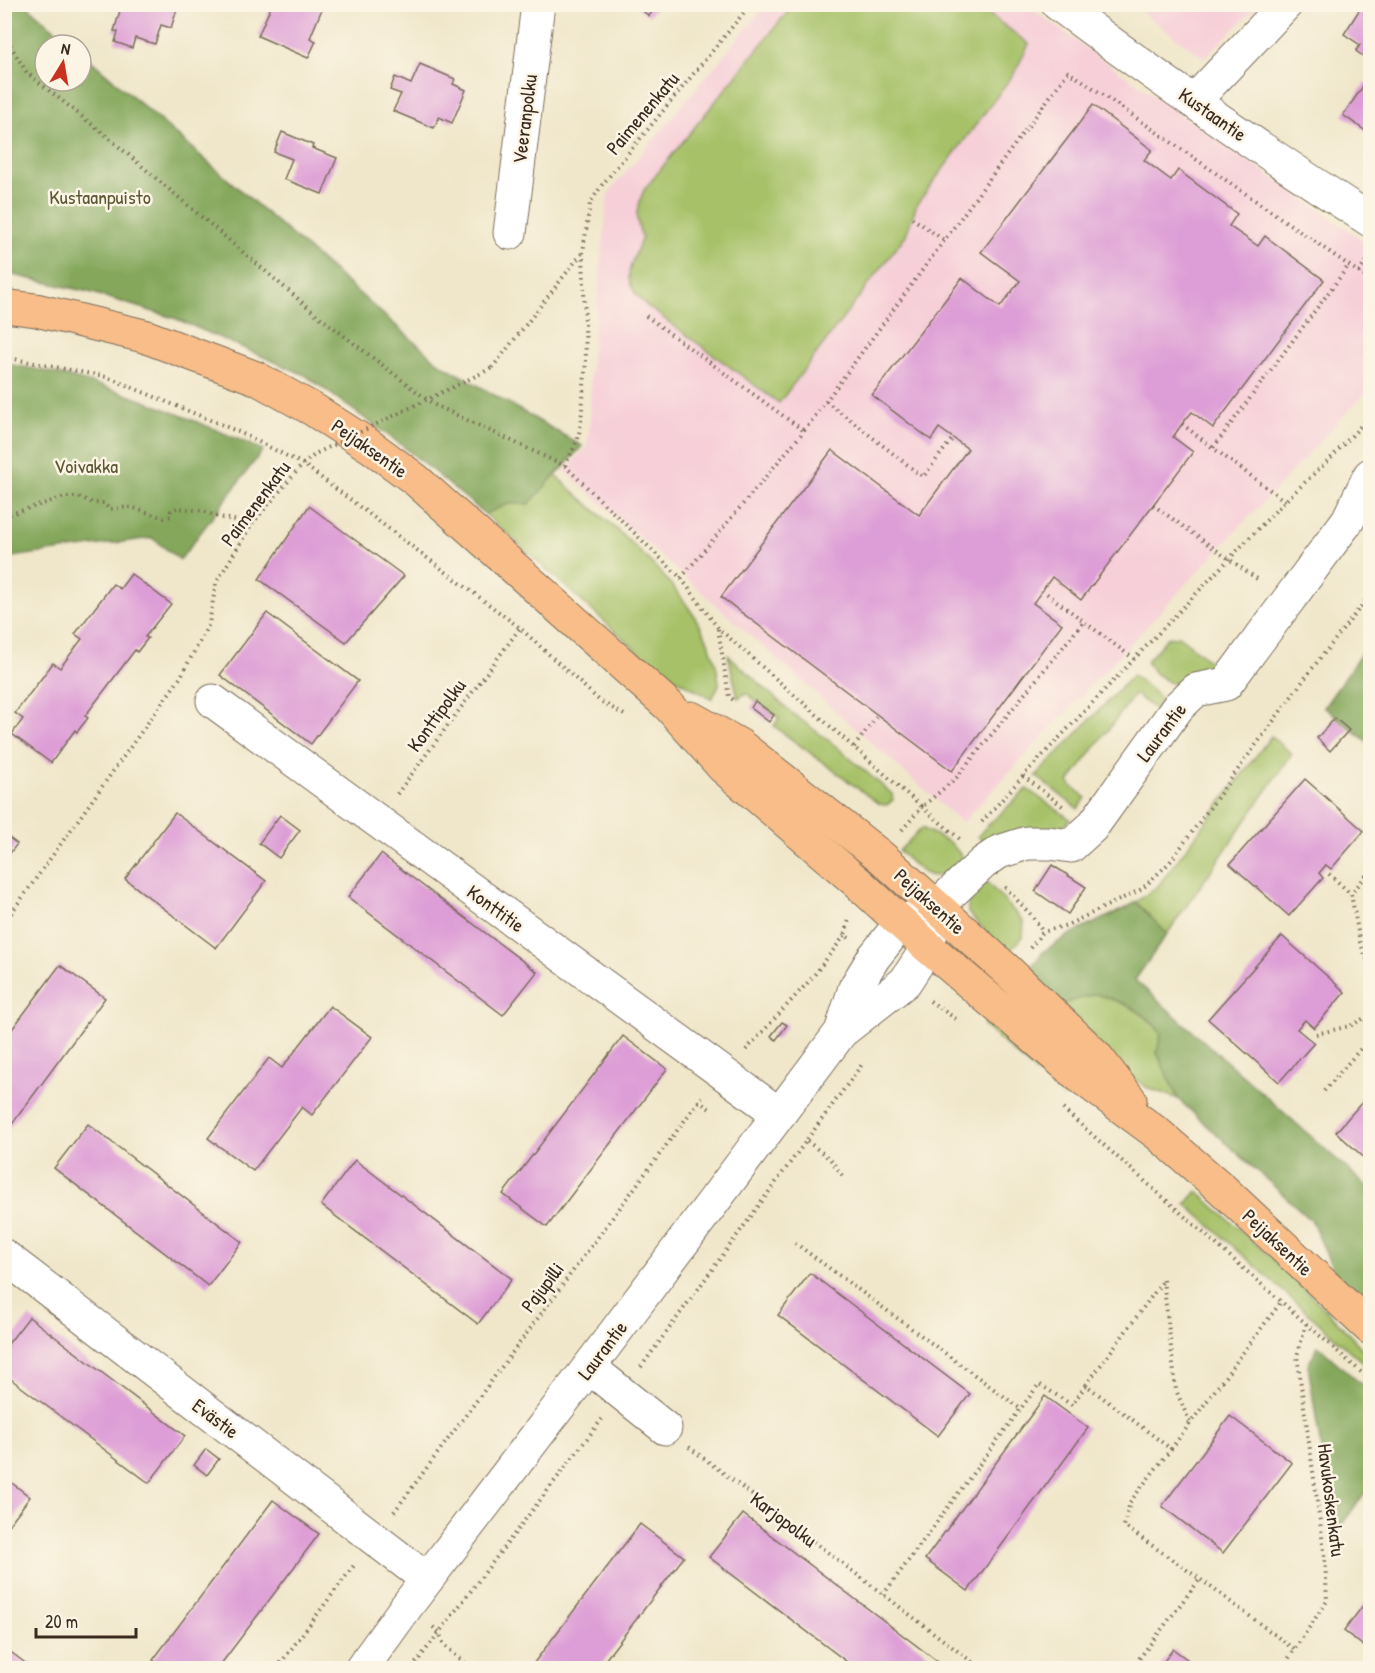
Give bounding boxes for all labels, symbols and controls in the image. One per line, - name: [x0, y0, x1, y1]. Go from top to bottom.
- north arrow: [33, 33, 93, 93]
- text: N: [60, 37, 73, 60]
- street label: Paimenenkatu: [599, 66, 685, 160]
- street label: Veeranpolku: [505, 73, 543, 165]
- street label: Kustaantie: [1174, 81, 1252, 147]
- park label: Kustaanpuisto: [49, 183, 151, 210]
- street label: Peijaksentie: [327, 412, 413, 484]
- park label: Voivakka: [54, 452, 118, 479]
- street label: Paimenenkatu: [214, 455, 296, 551]
- street label: Konttipolku: [400, 673, 472, 757]
- street label: Laurantie: [1130, 697, 1192, 767]
- street label: Peijaksentie: [889, 862, 971, 940]
- street label: Konttitie: [462, 878, 530, 938]
- street label: Peijaksentie: [1237, 1202, 1319, 1282]
- street label: Pajupilli: [514, 1256, 570, 1318]
- street label: Laurantie: [571, 1315, 633, 1385]
- street label: Evästie: [187, 1392, 245, 1444]
- street label: Havukoskenkatu: [1312, 1442, 1352, 1558]
- street label: Karjopolku: [745, 1485, 823, 1553]
- scale bar: [36, 1601, 136, 1639]
- text: 20 m: [45, 1609, 78, 1634]

